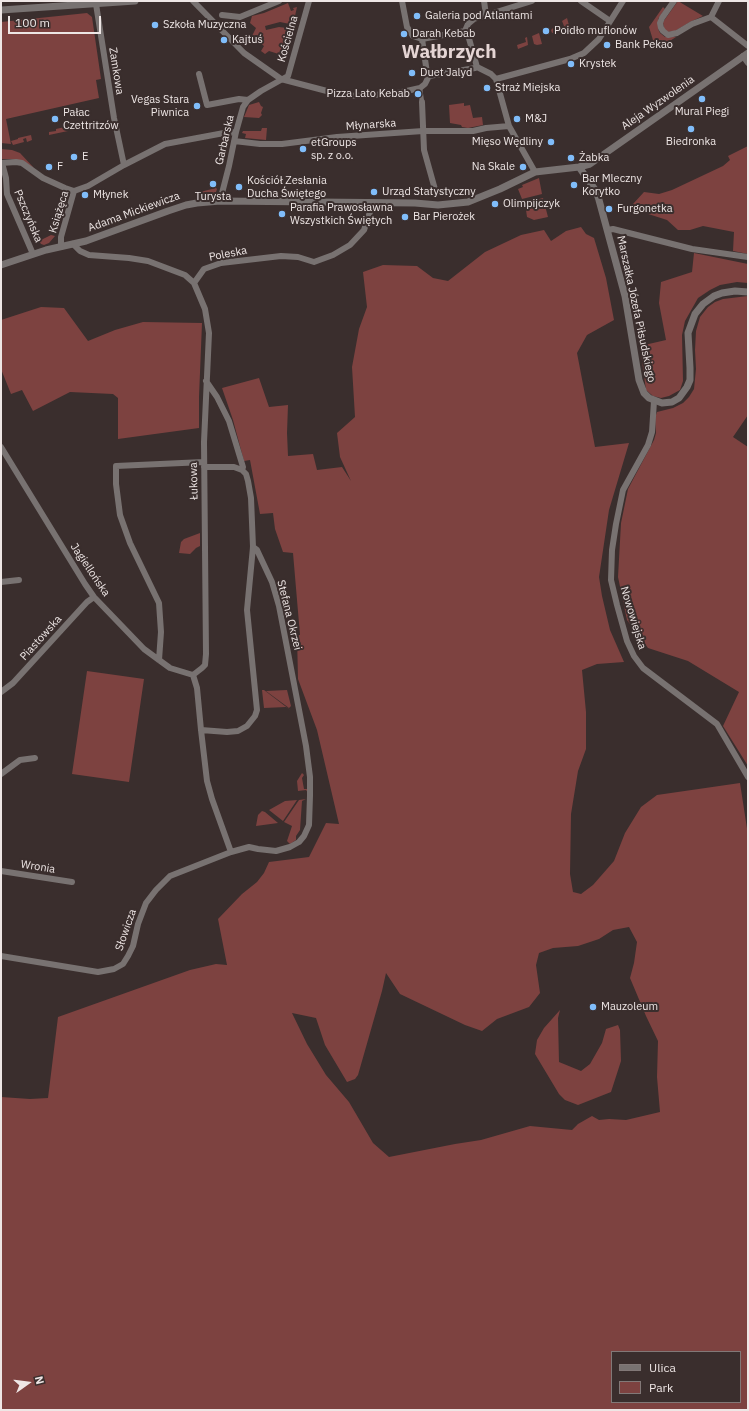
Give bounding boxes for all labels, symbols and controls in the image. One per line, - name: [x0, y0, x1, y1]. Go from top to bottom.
- scale bar: [10, 8, 103, 34]
- place label: Galeria pod Atlantami: [425, 9, 532, 23]
- marker: Galeria pod Atlantami: [412, 11, 422, 21]
- street label: Kościelna: [275, 14, 301, 64]
- text: 100 m: [15, 15, 50, 30]
- place label: Szkoła Muzyczna: [163, 18, 246, 32]
- marker: Szkoła Muzyczna: [150, 20, 160, 30]
- place label: Poidło muflonów: [554, 24, 637, 38]
- marker: Poidło muflonów: [541, 26, 551, 36]
- place label: Darah Kebab: [412, 27, 475, 41]
- marker: Darah Kebab: [399, 29, 409, 39]
- place label: Kajtuś: [232, 33, 263, 47]
- marker: Kajtuś: [219, 35, 229, 45]
- place label: Bank Pekao: [615, 38, 673, 52]
- marker: Bank Pekao: [602, 40, 612, 50]
- district label: Wałbrzych: [402, 42, 496, 64]
- street label: Zamkowa: [106, 46, 126, 96]
- place label: Krystek: [579, 57, 616, 71]
- marker: Krystek: [566, 59, 576, 69]
- place label: Duet Jalyd: [420, 66, 472, 80]
- marker: Duet Jalyd: [407, 68, 417, 78]
- street label: Aleja Wyzwolenia: [619, 73, 697, 133]
- place label: Straż Miejska: [495, 81, 560, 95]
- marker: Straż Miejska: [482, 83, 492, 93]
- place label: Pizza Lato Kebab: [327, 87, 410, 101]
- marker: Pizza Lato Kebab: [413, 89, 423, 99]
- place label: Vegas Stara Piwnica: [131, 93, 189, 119]
- marker: Mural Piegi: [697, 94, 707, 104]
- marker: Vegas Stara Piwnica: [192, 101, 202, 111]
- place label: Mural Piegi: [675, 105, 729, 119]
- place label: Pałac Czettritzów: [63, 106, 119, 132]
- place label: M&J: [525, 112, 547, 126]
- marker: Pałac Czettritzów: [50, 114, 60, 124]
- street label: Garbarska: [213, 114, 237, 166]
- marker: M&J: [512, 114, 522, 124]
- street label: Młynarska: [345, 117, 397, 133]
- marker: Biedronka: [686, 124, 696, 134]
- place label: Mięso Wędliny: [472, 135, 543, 149]
- place label: Biedronka: [666, 135, 716, 149]
- place label: etGroups sp. z o.o.: [311, 136, 357, 162]
- marker: Mięso Wędliny: [546, 137, 556, 147]
- marker: etGroups sp. z o.o.: [298, 144, 308, 154]
- place label: E: [82, 150, 88, 164]
- place label: Żabka: [579, 151, 609, 165]
- marker: E: [69, 152, 79, 162]
- marker: Żabka: [566, 153, 576, 163]
- place label: F: [57, 160, 63, 174]
- place label: Na Skale: [472, 160, 515, 174]
- marker: F: [44, 162, 54, 172]
- marker: Na Skale: [518, 162, 528, 172]
- place label: Bar Mleczny Korytko: [582, 172, 642, 198]
- place label: Kościół Zesłania Ducha Świętego: [247, 174, 327, 200]
- marker: Turysta: [208, 179, 218, 189]
- marker: Bar Mleczny Korytko: [569, 180, 579, 190]
- marker: Kościół Zesłania Ducha Świętego: [234, 182, 244, 192]
- place label: Urząd Statystyczny: [382, 185, 476, 199]
- marker: Urząd Statystyczny: [369, 187, 379, 197]
- street label: Pszczyńska: [11, 188, 45, 244]
- place label: Młynek: [93, 188, 128, 202]
- street label: Książęca: [46, 189, 72, 235]
- street label: Adama Mickiewicza: [86, 189, 182, 235]
- marker: Młynek: [80, 190, 90, 200]
- place label: Turysta: [195, 190, 231, 204]
- place label: Olimpijczyk: [503, 197, 560, 211]
- marker: Olimpijczyk: [490, 199, 500, 209]
- place label: Parafia Prawosławna Wszystkich Świętych: [290, 201, 393, 227]
- place label: Furgonetka: [617, 202, 673, 216]
- marker: Furgonetka: [604, 204, 614, 214]
- marker: Parafia Prawosławna Wszystkich Świętych: [277, 209, 287, 219]
- place label: Bar Pierożek: [413, 210, 475, 224]
- marker: Bar Pierożek: [400, 212, 410, 222]
- street label: Marszałka Józefa Piłsudskiego: [614, 235, 658, 383]
- street label: Poleska: [208, 244, 248, 264]
- street label: Łukowa: [187, 462, 201, 500]
- street label: Jagiellońska: [67, 541, 113, 599]
- street label: Stefana Okrzei: [274, 579, 304, 651]
- street label: Nowowiejska: [617, 585, 649, 651]
- street label: Piastowska: [17, 613, 65, 663]
- street label: Wronia: [20, 858, 56, 876]
- street label: Słowicza: [113, 907, 139, 953]
- place label: Mauzoleum: [601, 1000, 658, 1014]
- marker: Mauzoleum: [588, 1002, 598, 1012]
- legend: [611, 1351, 741, 1403]
- text: Ulica: [649, 1360, 676, 1375]
- north arrow: [8, 1363, 48, 1403]
- text: N: [32, 1375, 47, 1386]
- text: Park: [649, 1380, 673, 1395]

